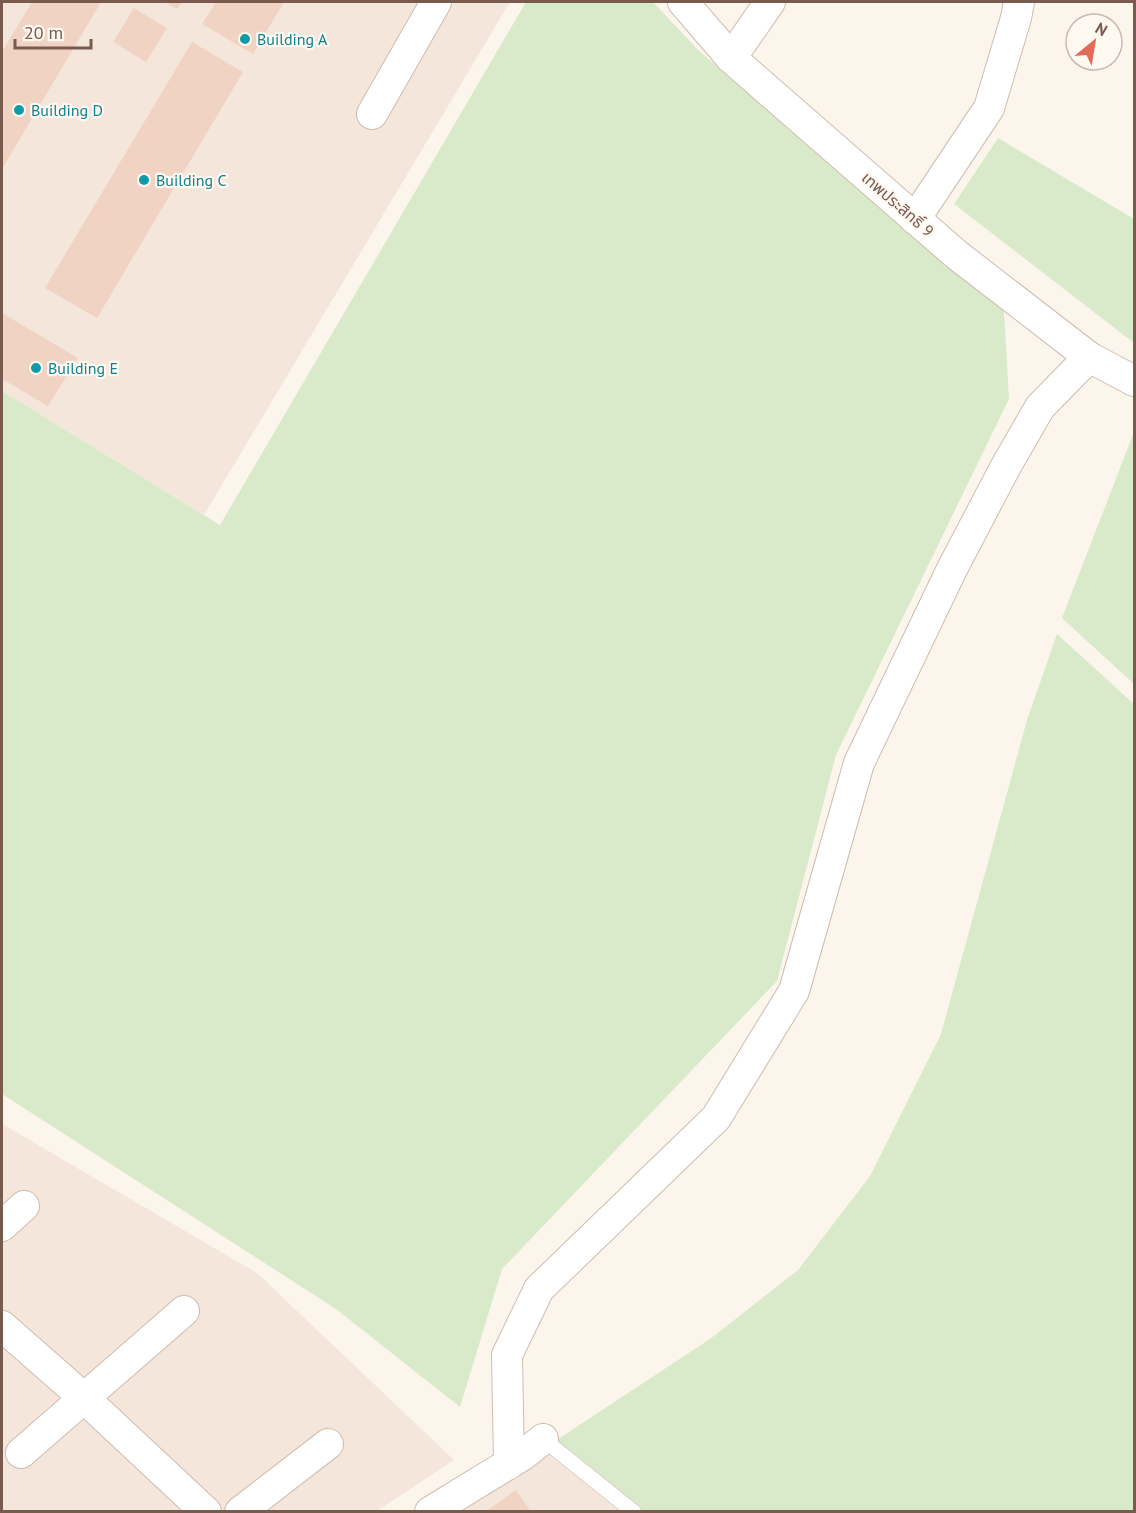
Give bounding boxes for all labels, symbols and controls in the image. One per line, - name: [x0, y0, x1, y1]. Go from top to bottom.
- scale bar: [15, 12, 92, 50]
- north arrow: [1064, 12, 1124, 72]
- text: N: [1092, 18, 1111, 40]
- text: 20 m: [24, 21, 63, 44]
- place label: Building A: [257, 29, 328, 49]
- marker: Building A: [238, 32, 252, 46]
- place label: Building D: [31, 100, 103, 120]
- marker: Building D: [12, 103, 26, 117]
- street label: เทพประสิทธิ์ 9: [858, 167, 938, 241]
- place label: Building C: [156, 170, 227, 190]
- marker: Building C: [137, 173, 151, 187]
- place label: Building E: [48, 358, 118, 378]
- marker: Building E: [29, 361, 43, 375]

